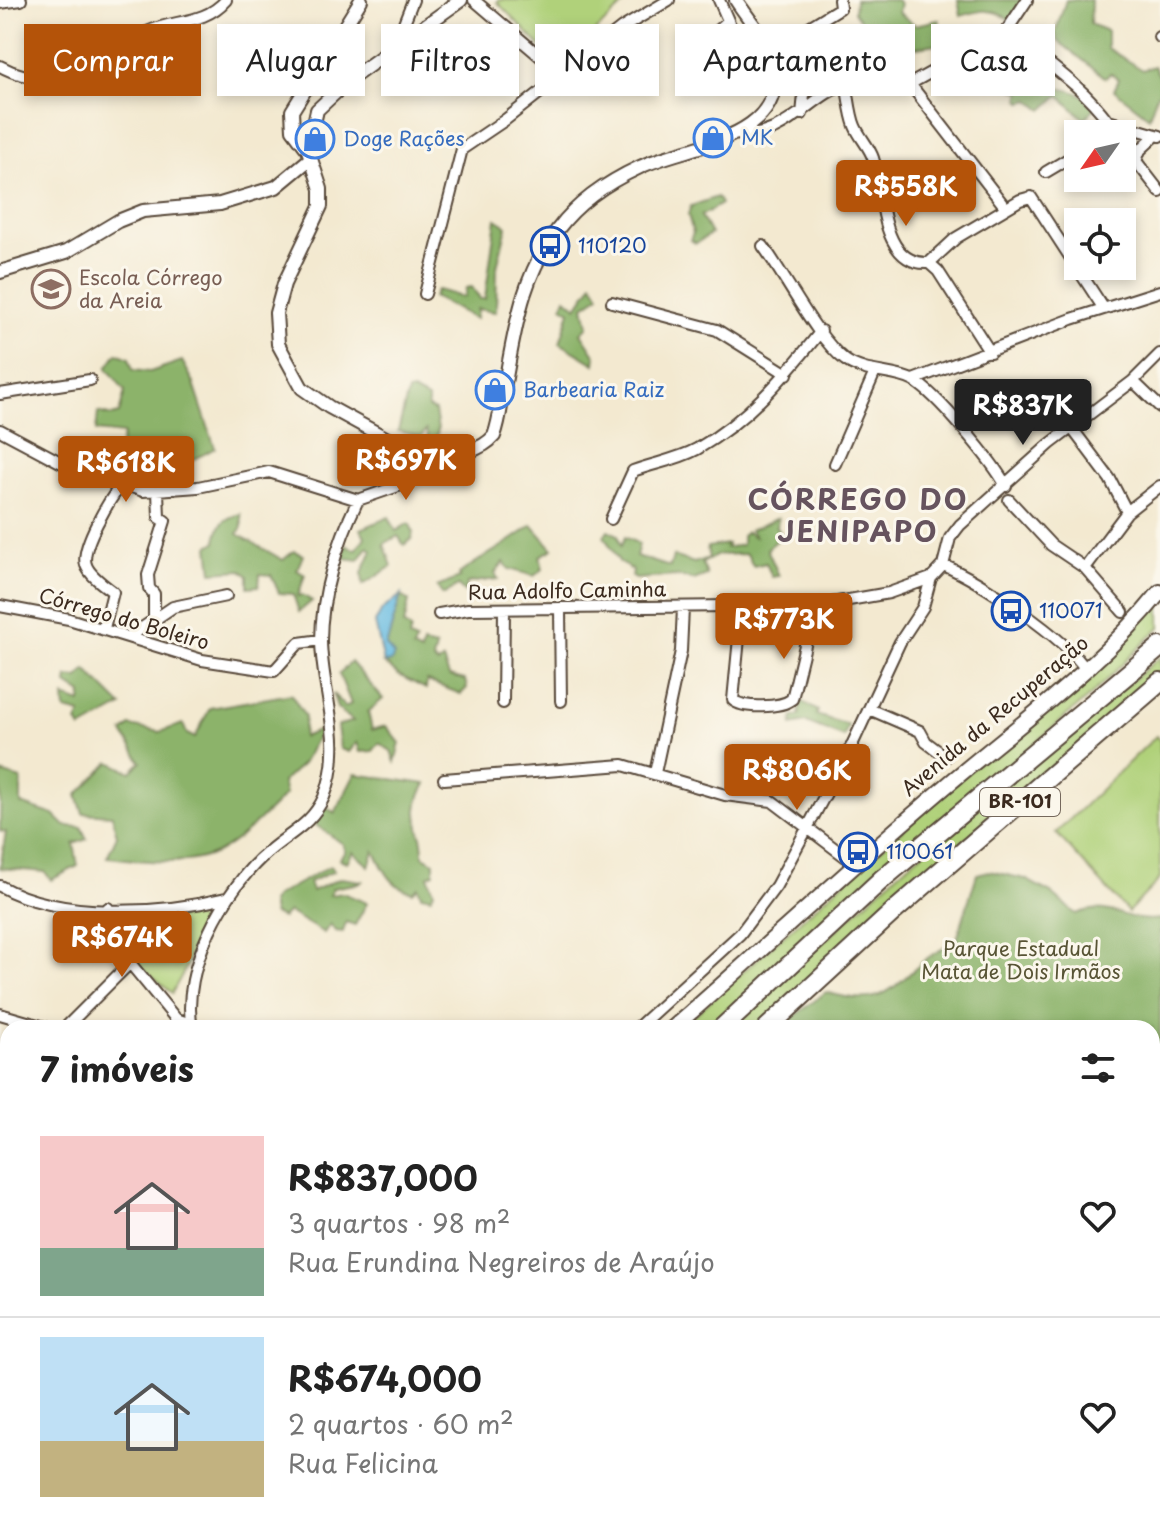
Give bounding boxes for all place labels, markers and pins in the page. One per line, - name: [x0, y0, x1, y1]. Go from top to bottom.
- shop icon: MK: [692, 117, 734, 159]
- shop icon: Doge Rações: [294, 118, 336, 160]
- place label: MK: [741, 122, 774, 152]
- place label: Doge Rações: [343, 123, 465, 153]
- pin: R$558K: [841, 160, 971, 228]
- bus stop icon: 110120: [529, 225, 571, 267]
- place label: 110120: [578, 230, 647, 260]
- place label: Escola Córrego da Areia: [79, 262, 223, 315]
- school or university icon: Escola Córrego da Areia: [30, 268, 72, 310]
- shop icon: Barbearia Raiz: [474, 369, 516, 411]
- place label: Barbearia Raiz: [523, 374, 664, 404]
- pin: R$837K: [958, 379, 1088, 447]
- pin: R$697K: [341, 434, 471, 502]
- pin: R$618K: [61, 436, 191, 504]
- bus stop icon: 110071: [990, 590, 1032, 632]
- pin: R$773K: [719, 593, 849, 661]
- place label: 110071: [1039, 595, 1102, 625]
- pin: R$806K: [732, 744, 862, 812]
- bus stop icon: 110061: [837, 831, 879, 873]
- place label: 110061: [886, 836, 953, 866]
- pin: R$674K: [57, 911, 187, 979]

